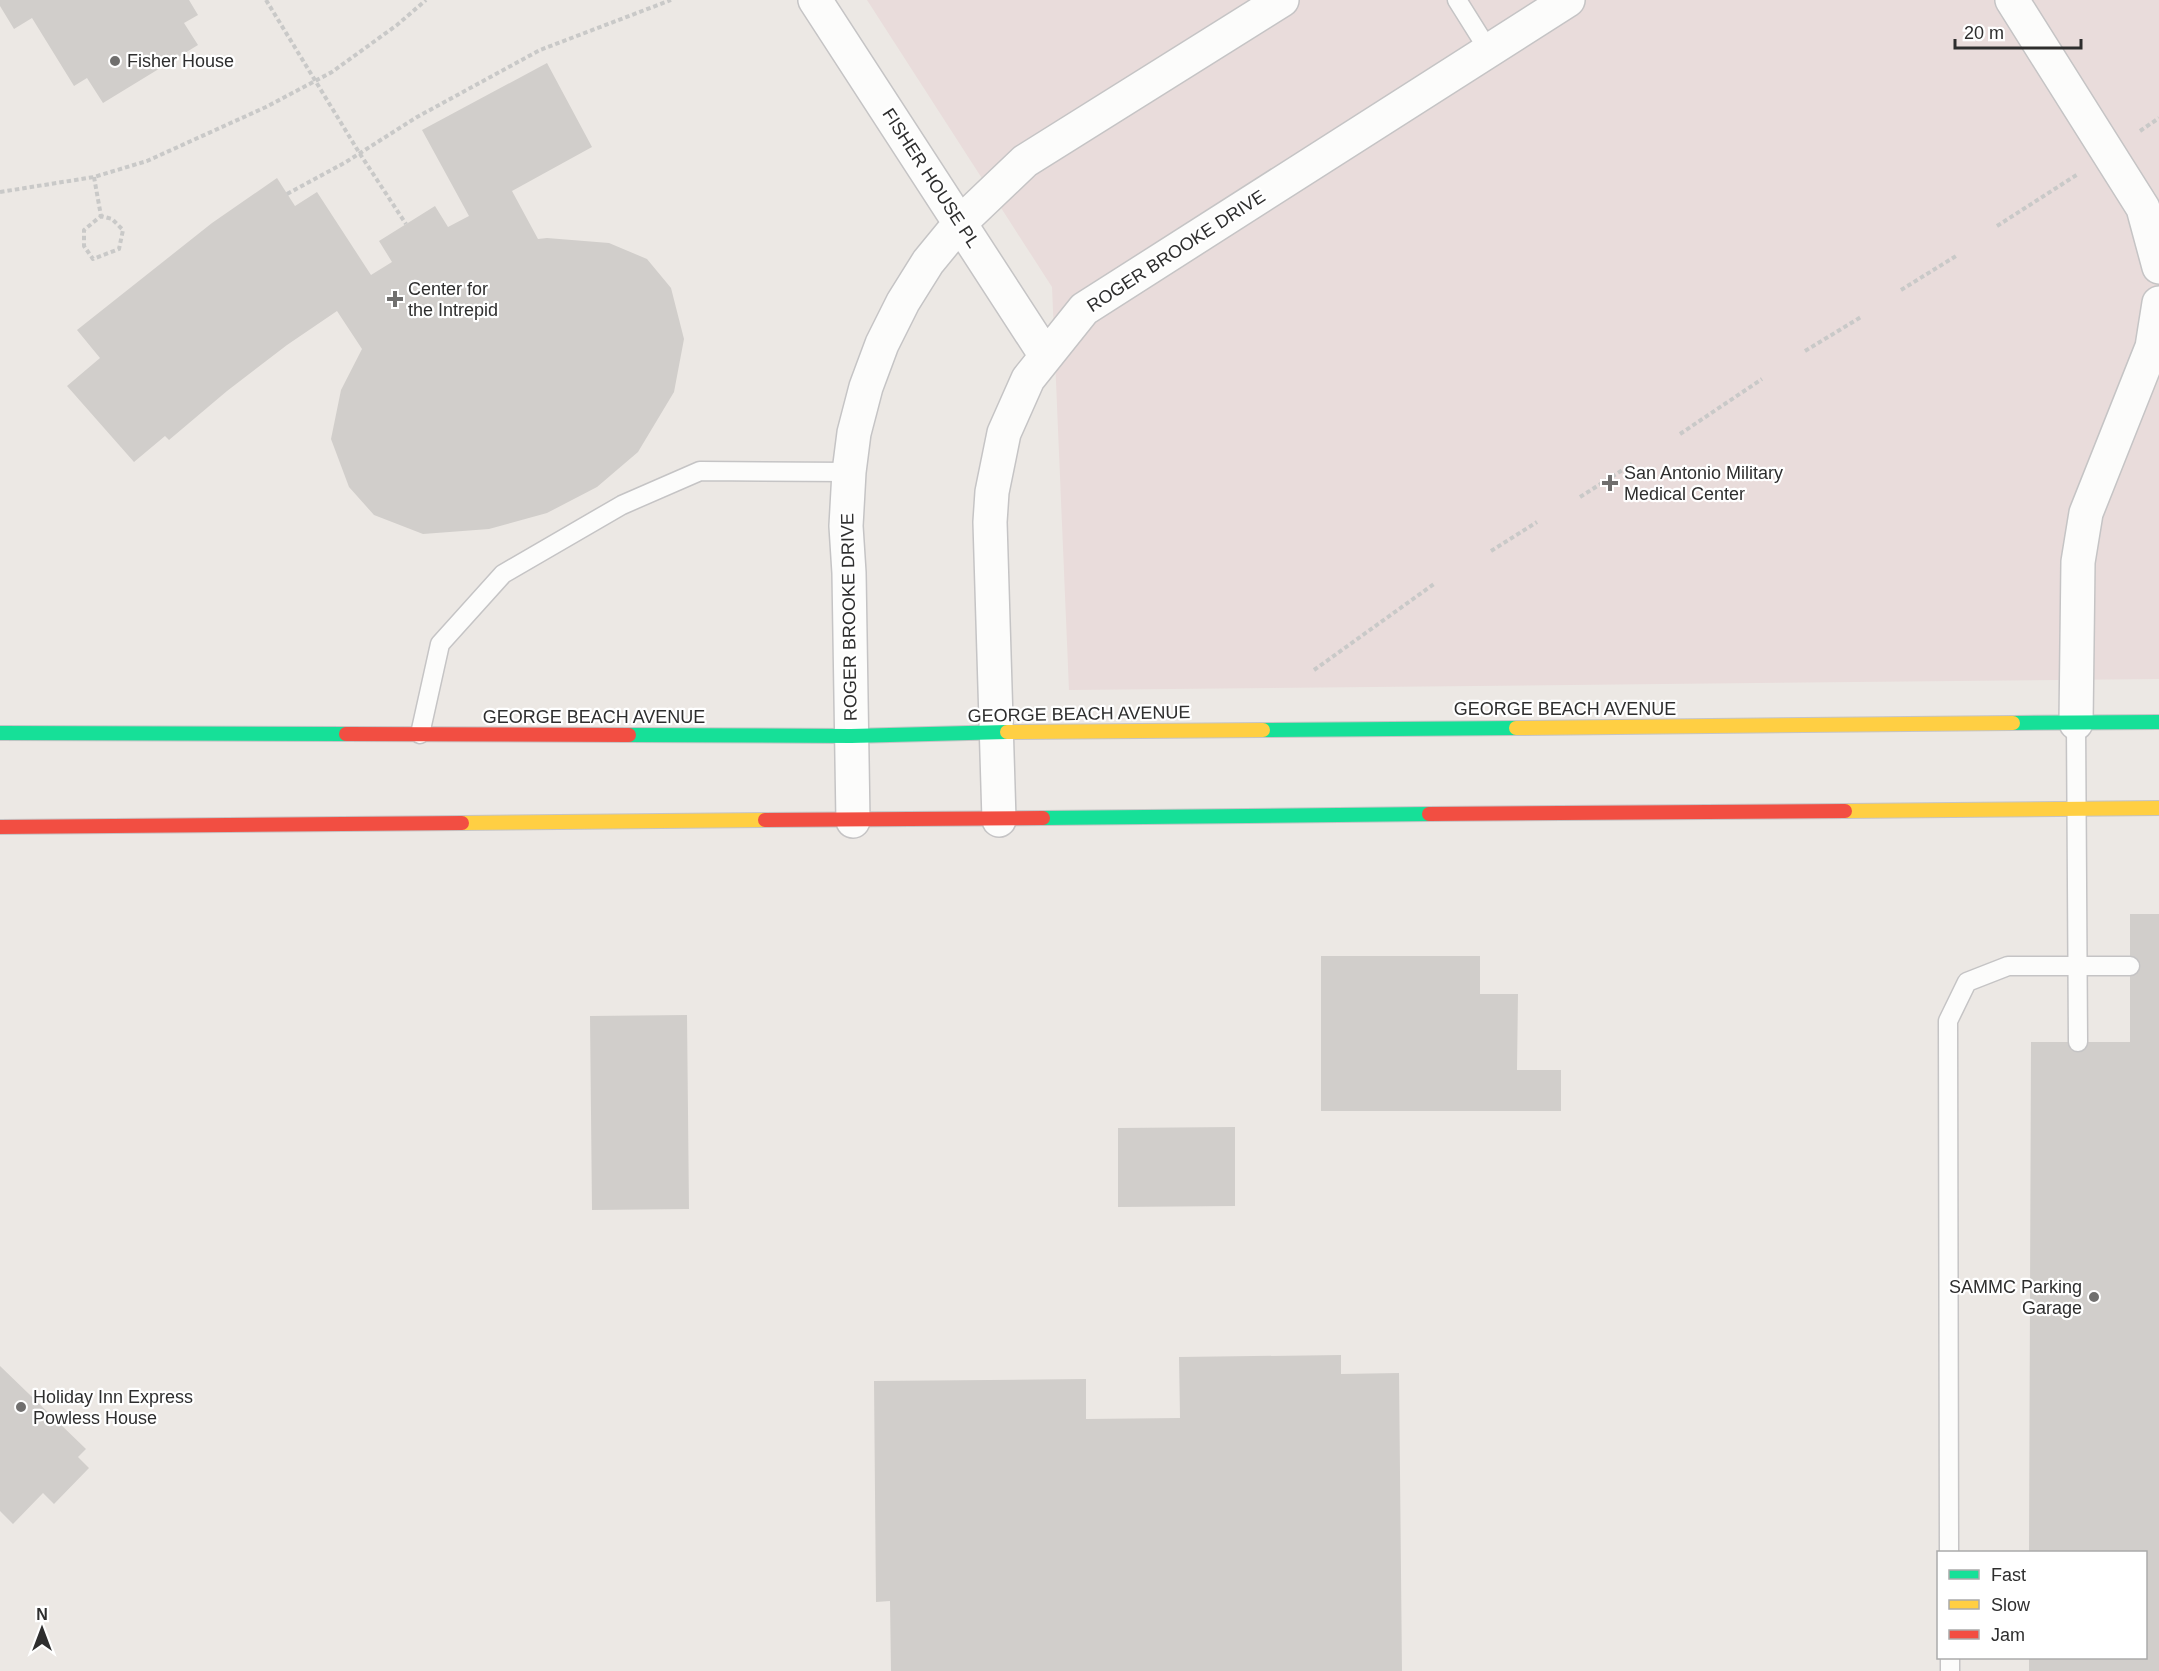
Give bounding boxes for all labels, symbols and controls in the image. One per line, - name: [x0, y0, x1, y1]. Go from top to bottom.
- scale bar: [1955, 12, 2081, 50]
- text: 20 m: [1964, 23, 2004, 43]
- place label: Fisher House: [127, 51, 234, 71]
- marker: Fisher House: [108, 54, 122, 68]
- street label: FISHER HOUSE PL: [878, 105, 984, 251]
- street label: ROGER BROOKE DRIVE: [1083, 186, 1269, 316]
- place label: Center for the Intrepid: [408, 279, 498, 320]
- marker: Center for the Intrepid: [386, 290, 404, 308]
- place label: San Antonio Military Medical Center: [1624, 463, 1783, 504]
- marker: San Antonio Military Medical Center: [1601, 474, 1619, 492]
- street label: ROGER BROOKE DRIVE: [837, 513, 861, 721]
- street label: GEORGE BEACH AVENUE: [1454, 699, 1676, 719]
- street label: GEORGE BEACH AVENUE: [967, 702, 1191, 726]
- street label: GEORGE BEACH AVENUE: [483, 707, 705, 727]
- place label: SAMMC Parking Garage: [1949, 1277, 2082, 1318]
- marker: SAMMC Parking Garage: [2087, 1290, 2101, 1304]
- place label: Holiday Inn Express Powless House: [33, 1387, 193, 1428]
- marker: Holiday Inn Express Powless House: [14, 1400, 28, 1414]
- legend: [1937, 1551, 2147, 1659]
- text: Fast: [1991, 1565, 2026, 1585]
- text: Slow: [1991, 1595, 2031, 1615]
- north arrow: [12, 1599, 72, 1659]
- text: N: [36, 1606, 48, 1623]
- text: Jam: [1991, 1625, 2025, 1645]

